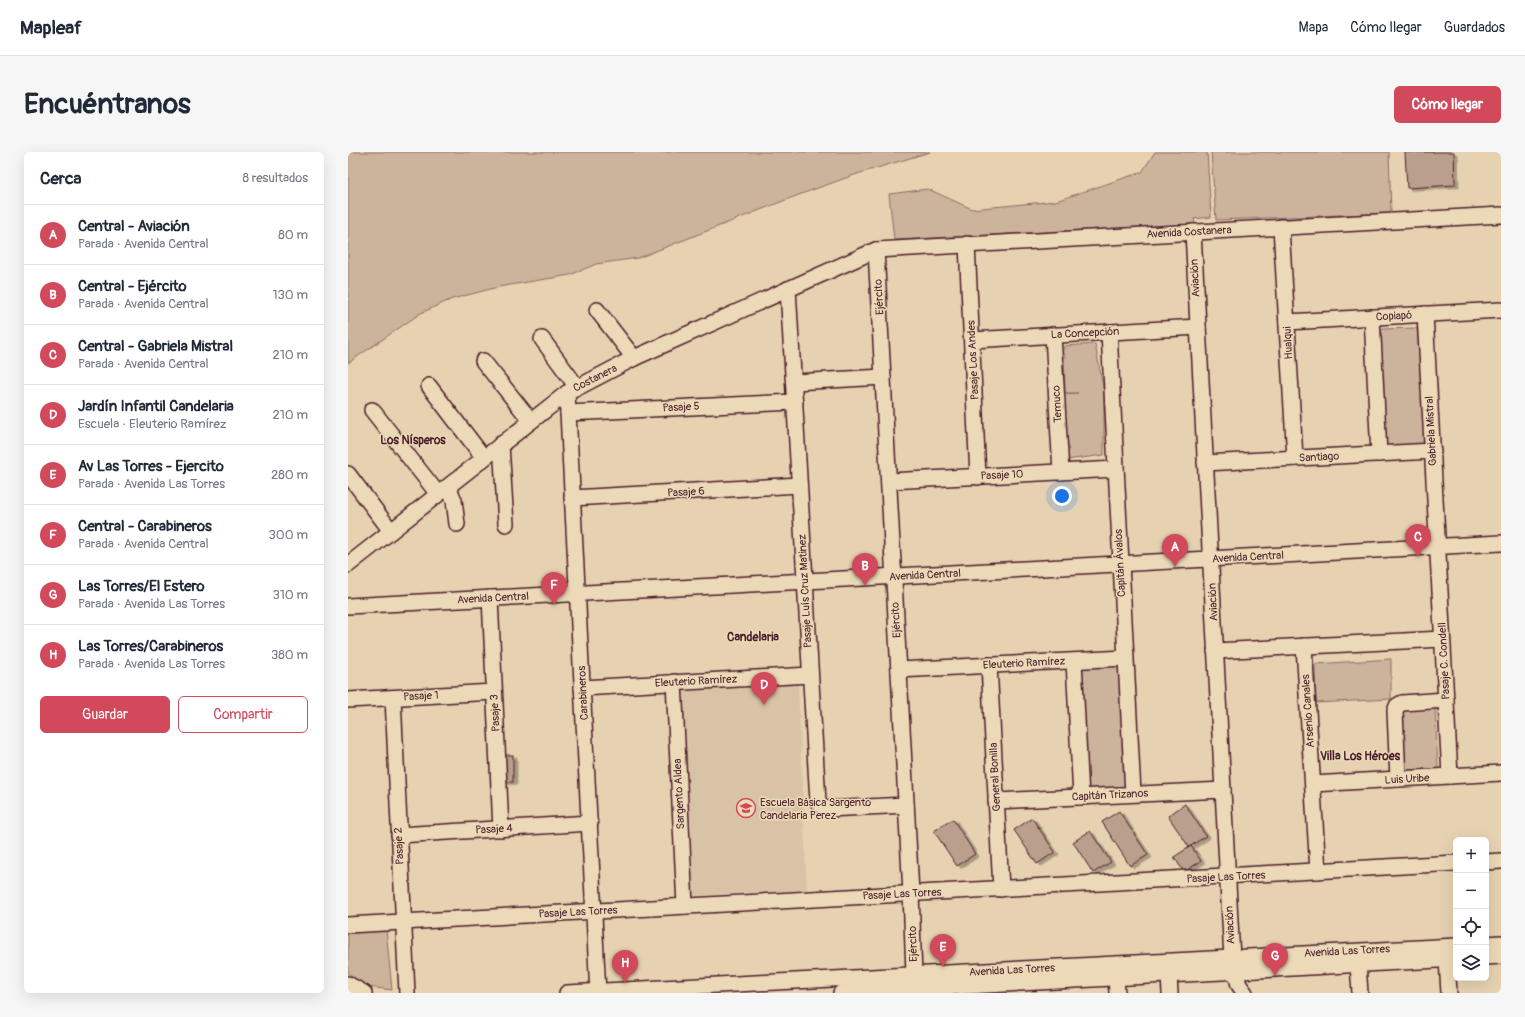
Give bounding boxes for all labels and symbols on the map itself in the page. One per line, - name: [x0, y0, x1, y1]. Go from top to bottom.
- street label: Avenida Costanera: [1146, 223, 1232, 241]
- street label: Aviación: [1188, 259, 1202, 297]
- street label: Ejército: [872, 279, 886, 315]
- street label: Copiapó: [1376, 309, 1412, 323]
- street label: Pasaje Los Andes: [964, 320, 982, 400]
- street label: La Concepción: [1050, 325, 1120, 341]
- street label: Hualqui: [1281, 326, 1295, 360]
- street label: Costanera: [571, 361, 619, 395]
- street label: Temuco: [1050, 385, 1064, 423]
- street label: Gabriela Mistral: [1423, 396, 1439, 466]
- street label: Pasaje 5: [662, 400, 700, 414]
- district label: Los Nísperos: [380, 433, 446, 448]
- street label: Santiago: [1299, 449, 1340, 465]
- street label: Pasaje 10: [980, 467, 1024, 483]
- street label: Pasaje 6: [667, 485, 705, 499]
- your location: [1052, 486, 1072, 506]
- pin: C: [1405, 524, 1431, 557]
- street label: Capitán Ávalos: [1112, 529, 1128, 597]
- street label: Pasaje Luís Cruz Matinez: [796, 533, 814, 648]
- pin: A: [1162, 534, 1188, 567]
- street label: Avenida Central: [1212, 549, 1284, 565]
- pin: B: [852, 553, 878, 586]
- street label: Avenida Central: [889, 567, 961, 583]
- pin: F: [541, 572, 567, 605]
- street label: Aviación: [1206, 583, 1220, 621]
- street label: Avenida Central: [457, 590, 529, 606]
- street label: Ejército: [889, 602, 903, 638]
- street label: Pasaje C. Condell: [1435, 622, 1453, 700]
- district label: Candelaria: [727, 630, 779, 645]
- street label: Eleuterio Ramírez: [982, 654, 1066, 672]
- street label: Carabineros: [575, 665, 591, 720]
- street label: Eleuterio Ramírez: [654, 672, 738, 690]
- pin: D: [751, 672, 777, 705]
- street label: Arsenio Canales: [1299, 674, 1317, 748]
- street label: Pasaje 1: [403, 689, 439, 703]
- street label: Pasaje 3: [488, 694, 502, 732]
- street label: General Bonilla: [987, 742, 1003, 812]
- district label: Villa Los Héroes: [1320, 749, 1401, 764]
- street label: Sargento Aldea: [671, 758, 687, 830]
- street label: Luis Uribe: [1384, 771, 1430, 787]
- street label: Capitán Trizanos: [1071, 786, 1149, 803]
- place label: Escuela Básica Sargento Candelaria Perez: [760, 796, 871, 822]
- school or university icon: Escuela Básica Sargento Candelaria Perez: [735, 797, 757, 819]
- street label: Pasaje 4: [475, 821, 514, 836]
- street label: Pasaje 2: [392, 827, 406, 865]
- street label: Pasaje Las Torres: [1186, 868, 1266, 886]
- street label: Pasaje Las Torres: [862, 885, 942, 903]
- street label: Pasaje Las Torres: [538, 903, 618, 921]
- street label: Aviación: [1223, 906, 1237, 944]
- street label: Ejército: [906, 926, 920, 962]
- pin: E: [930, 934, 956, 967]
- street label: Avenida Las Torres: [1304, 942, 1390, 960]
- pin: G: [1262, 943, 1288, 976]
- pin: H: [612, 950, 638, 983]
- street label: Avenida Las Torres: [969, 961, 1055, 979]

